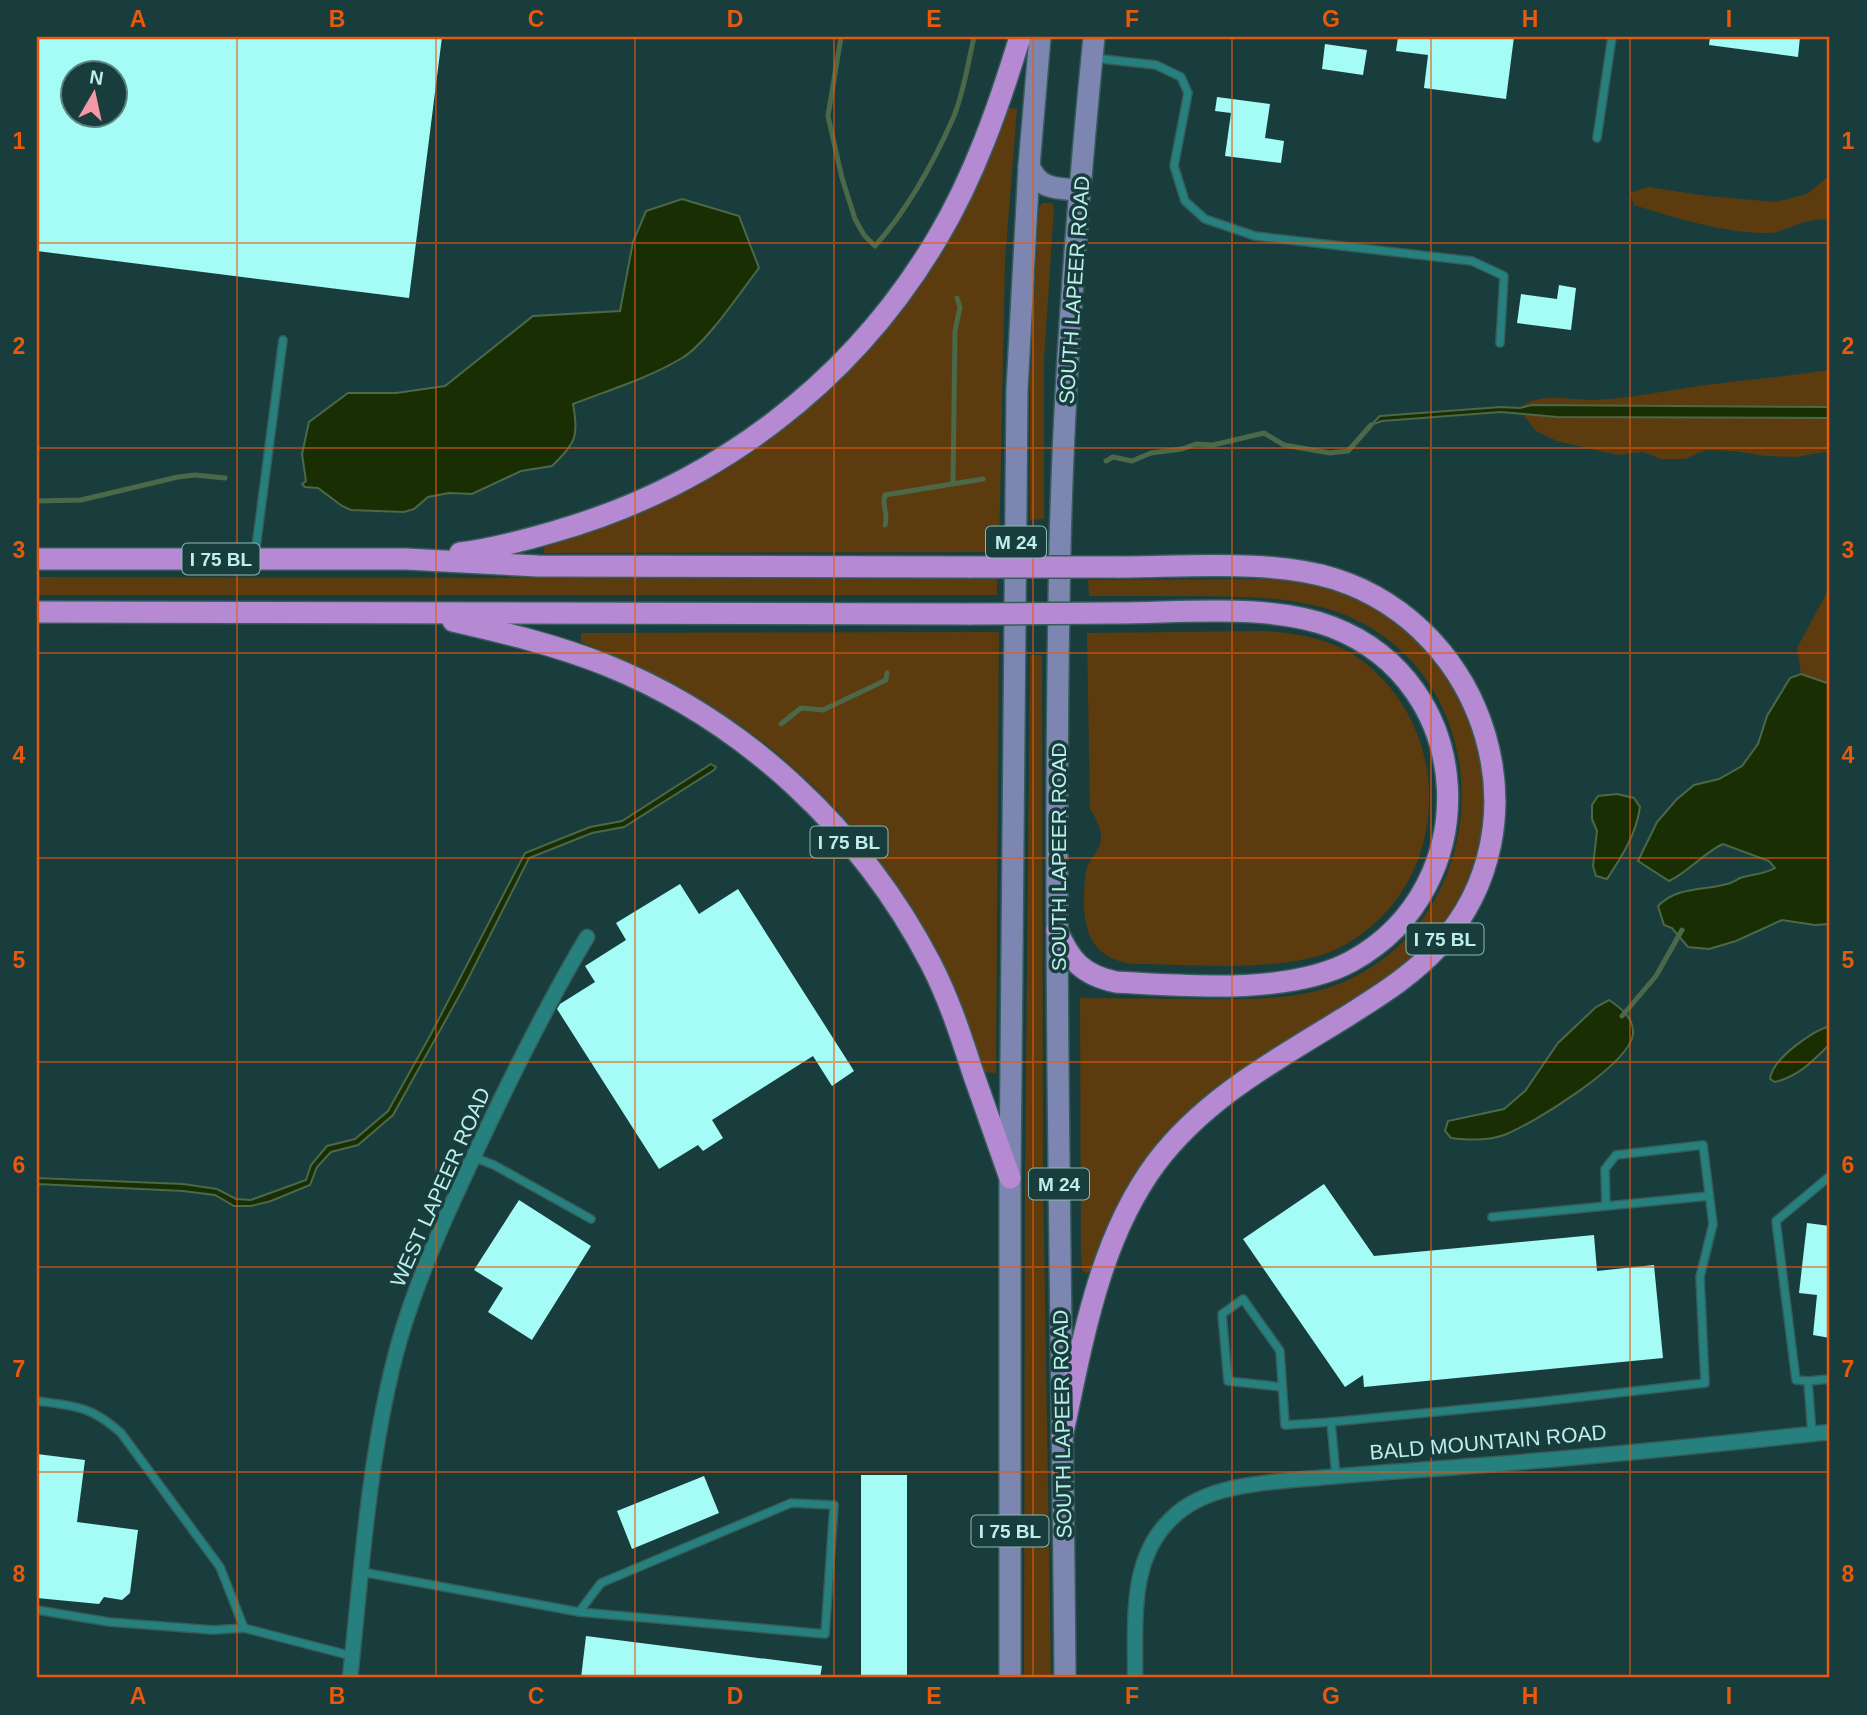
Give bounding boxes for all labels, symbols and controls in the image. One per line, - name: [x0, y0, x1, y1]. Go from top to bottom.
- text: A: [130, 6, 146, 32]
- text: B: [329, 6, 345, 32]
- text: C: [528, 6, 544, 32]
- text: D: [727, 6, 743, 32]
- text: E: [926, 6, 942, 32]
- text: F: [1125, 6, 1139, 32]
- text: G: [1322, 6, 1340, 32]
- text: H: [1522, 6, 1538, 32]
- text: I: [1726, 6, 1732, 32]
- north arrow: [60, 60, 130, 130]
- text: N: [88, 66, 105, 89]
- text: 1: [13, 128, 26, 154]
- text: 1: [1842, 128, 1855, 154]
- street label: SOUTH LAPEER ROAD: [1055, 175, 1093, 405]
- text: 2: [13, 333, 25, 359]
- text: 2: [1842, 333, 1854, 359]
- road number: M 24: [986, 526, 1046, 558]
- text: 3: [13, 537, 25, 563]
- text: 3: [1842, 537, 1854, 563]
- road number: I 75 BL: [182, 544, 260, 574]
- text: 4: [13, 742, 26, 768]
- text: 4: [1842, 742, 1855, 768]
- street label: SOUTH LAPEER ROAD: [1047, 743, 1070, 971]
- road number: I 75 BL: [810, 827, 888, 858]
- road number: I 75 BL: [1406, 923, 1484, 954]
- text: 5: [13, 947, 26, 973]
- text: 5: [1842, 947, 1855, 973]
- street label: WEST LAPEER ROAD: [386, 1084, 494, 1290]
- text: 6: [13, 1152, 25, 1178]
- text: 6: [1842, 1152, 1854, 1178]
- road number: M 24: [1029, 1168, 1089, 1200]
- street label: SOUTH LAPEER ROAD: [1049, 1309, 1075, 1539]
- text: 7: [13, 1356, 25, 1382]
- text: 7: [1842, 1356, 1854, 1382]
- street label: BALD MOUNTAIN ROAD: [1369, 1420, 1607, 1464]
- road number: I 75 BL: [972, 1516, 1048, 1546]
- text: 8: [13, 1561, 26, 1587]
- text: 8: [1842, 1561, 1855, 1587]
- text: A: [130, 1683, 146, 1709]
- text: B: [329, 1683, 345, 1709]
- text: C: [528, 1683, 544, 1709]
- text: D: [727, 1683, 743, 1709]
- text: E: [926, 1683, 942, 1709]
- text: F: [1125, 1683, 1139, 1709]
- text: G: [1322, 1683, 1340, 1709]
- text: H: [1522, 1683, 1538, 1709]
- text: I: [1726, 1683, 1732, 1709]

